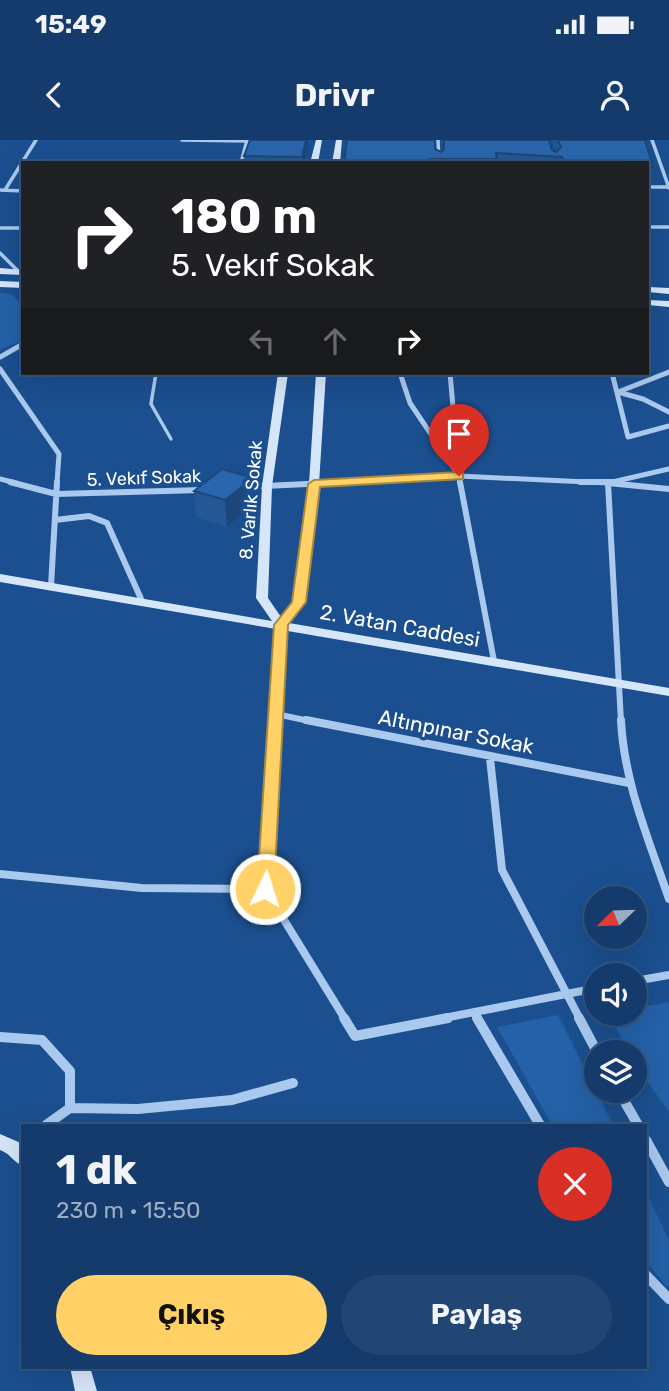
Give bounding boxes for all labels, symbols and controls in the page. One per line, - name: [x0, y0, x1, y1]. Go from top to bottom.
- text: 15:49: [35, 9, 107, 40]
- icon: back: [35, 76, 73, 114]
- text: Drivr: [294, 76, 375, 114]
- icon: person: [596, 76, 634, 114]
- text: 180 m: [171, 187, 317, 245]
- icon: right: [56, 189, 147, 280]
- text: 5. Vekıf Sokak: [171, 246, 374, 284]
- icon: left: [243, 322, 281, 360]
- icon: ahead: [316, 322, 354, 360]
- icon: right: [389, 322, 427, 360]
- pin: [429, 404, 489, 476]
- icon: arrive: [440, 415, 478, 453]
- street label: 8. Varlık Sokak: [235, 439, 267, 560]
- street label: 5. Vekıf Sokak: [86, 465, 202, 491]
- street label: 2. Vatan Caddesi: [318, 599, 482, 652]
- street label: Altınpınar Sokak: [376, 704, 536, 759]
- position arrow: [228, 852, 302, 926]
- north arrow: [584, 886, 648, 948]
- map controls: [584, 886, 647, 1103]
- button: sound: [584, 963, 647, 1026]
- button: layers: [584, 1040, 647, 1103]
- text: 1 dk: [56, 1145, 137, 1195]
- button: close: [538, 1147, 612, 1221]
- text: 230 m · 15:50: [56, 1196, 201, 1224]
- button: Çıkış: [56, 1275, 327, 1355]
- button: Paylaş: [341, 1275, 612, 1355]

